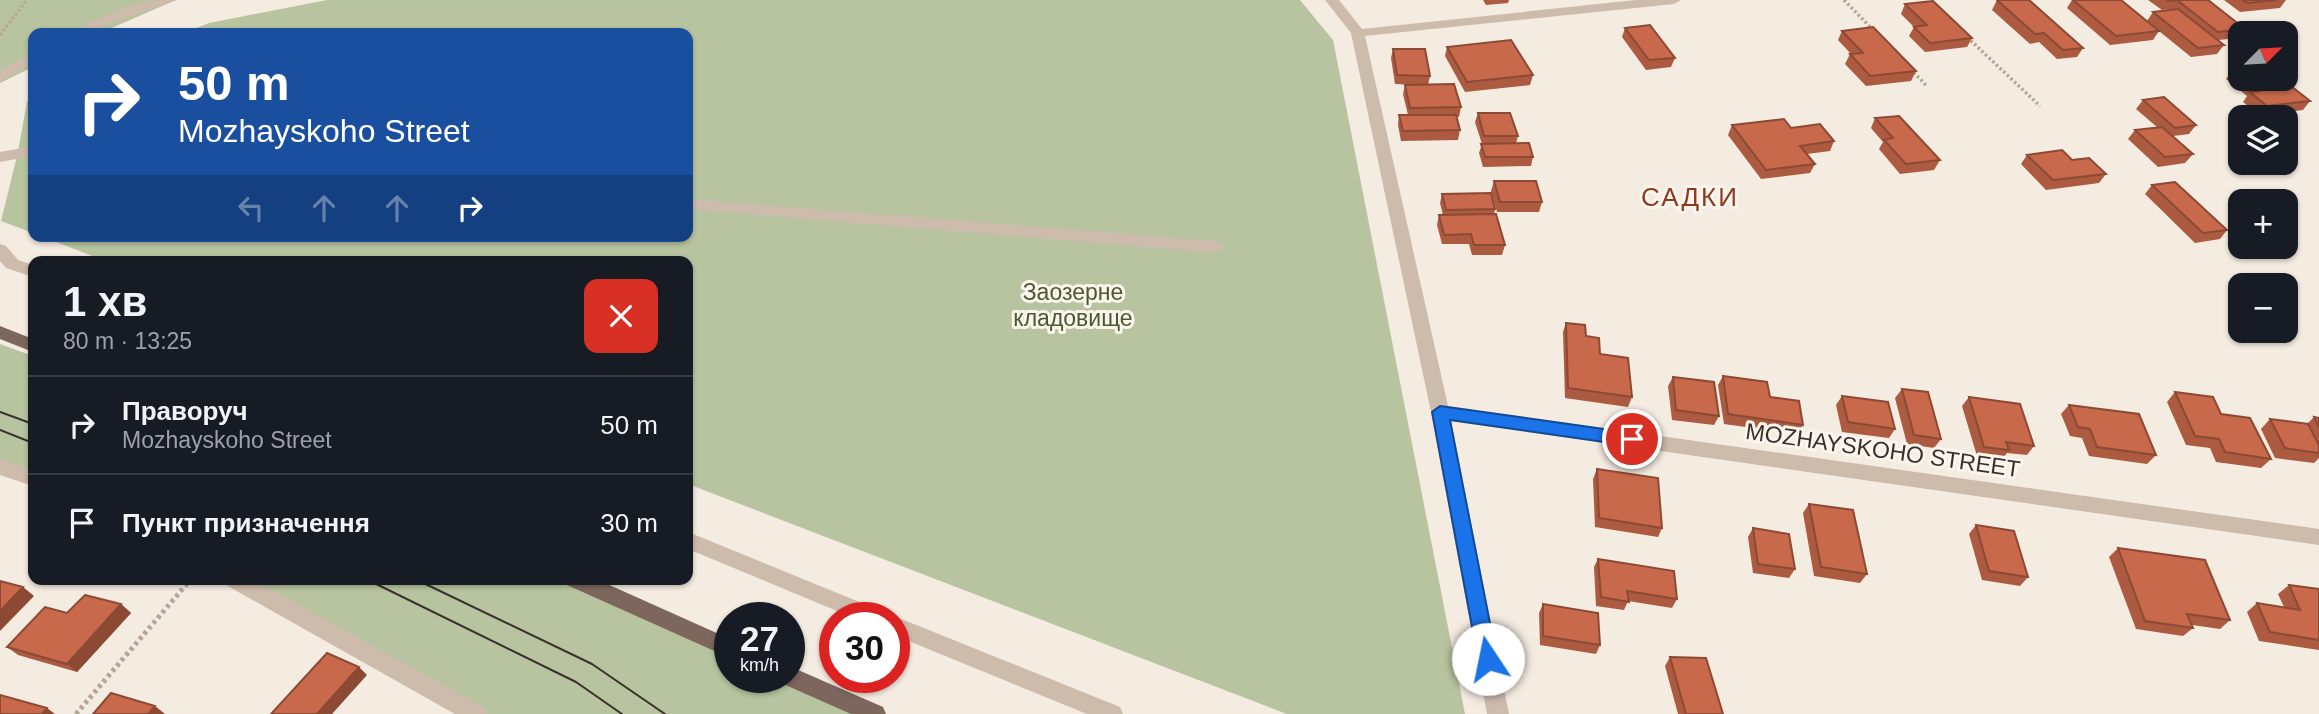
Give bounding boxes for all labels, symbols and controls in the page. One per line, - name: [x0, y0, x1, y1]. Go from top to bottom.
- north arrow: [2228, 21, 2298, 91]
- map controls: [2228, 21, 2298, 343]
- icon: right: [63, 56, 154, 147]
- text: 50 m: [178, 56, 290, 110]
- button: layers: [2228, 105, 2298, 175]
- text: Mozhayskoho Street: [178, 113, 470, 149]
- district label: САДКИ: [1641, 182, 1739, 212]
- icon: left: [232, 189, 270, 227]
- icon: ahead: [305, 189, 343, 227]
- icon: ahead: [378, 189, 416, 227]
- icon: right: [451, 189, 489, 227]
- button: +: [2228, 189, 2298, 259]
- button: −: [2228, 273, 2298, 343]
- text: 1 хв: [63, 278, 147, 325]
- button: close: [584, 279, 658, 353]
- park label: Заозерне кладовище: [1013, 279, 1133, 331]
- text: 80 m · 13:25: [63, 328, 192, 354]
- text: Праворуч: [122, 396, 248, 426]
- icon: right: [63, 406, 101, 444]
- pin: [1602, 409, 1662, 469]
- text: 50 m: [600, 410, 658, 440]
- street label: MOZHAYSKOHO STREET: [1744, 418, 2022, 482]
- icon: arrive: [1613, 420, 1651, 458]
- text: Mozhayskoho Street: [122, 427, 332, 453]
- icon: arrive: [63, 504, 101, 542]
- text: Пункт призначення: [122, 508, 370, 538]
- text: 30 m: [600, 508, 658, 538]
- speed limit sign: 30: [819, 602, 910, 693]
- text: 27: [740, 619, 779, 658]
- position arrow: [1451, 622, 1525, 696]
- text: km/h: [740, 655, 779, 675]

